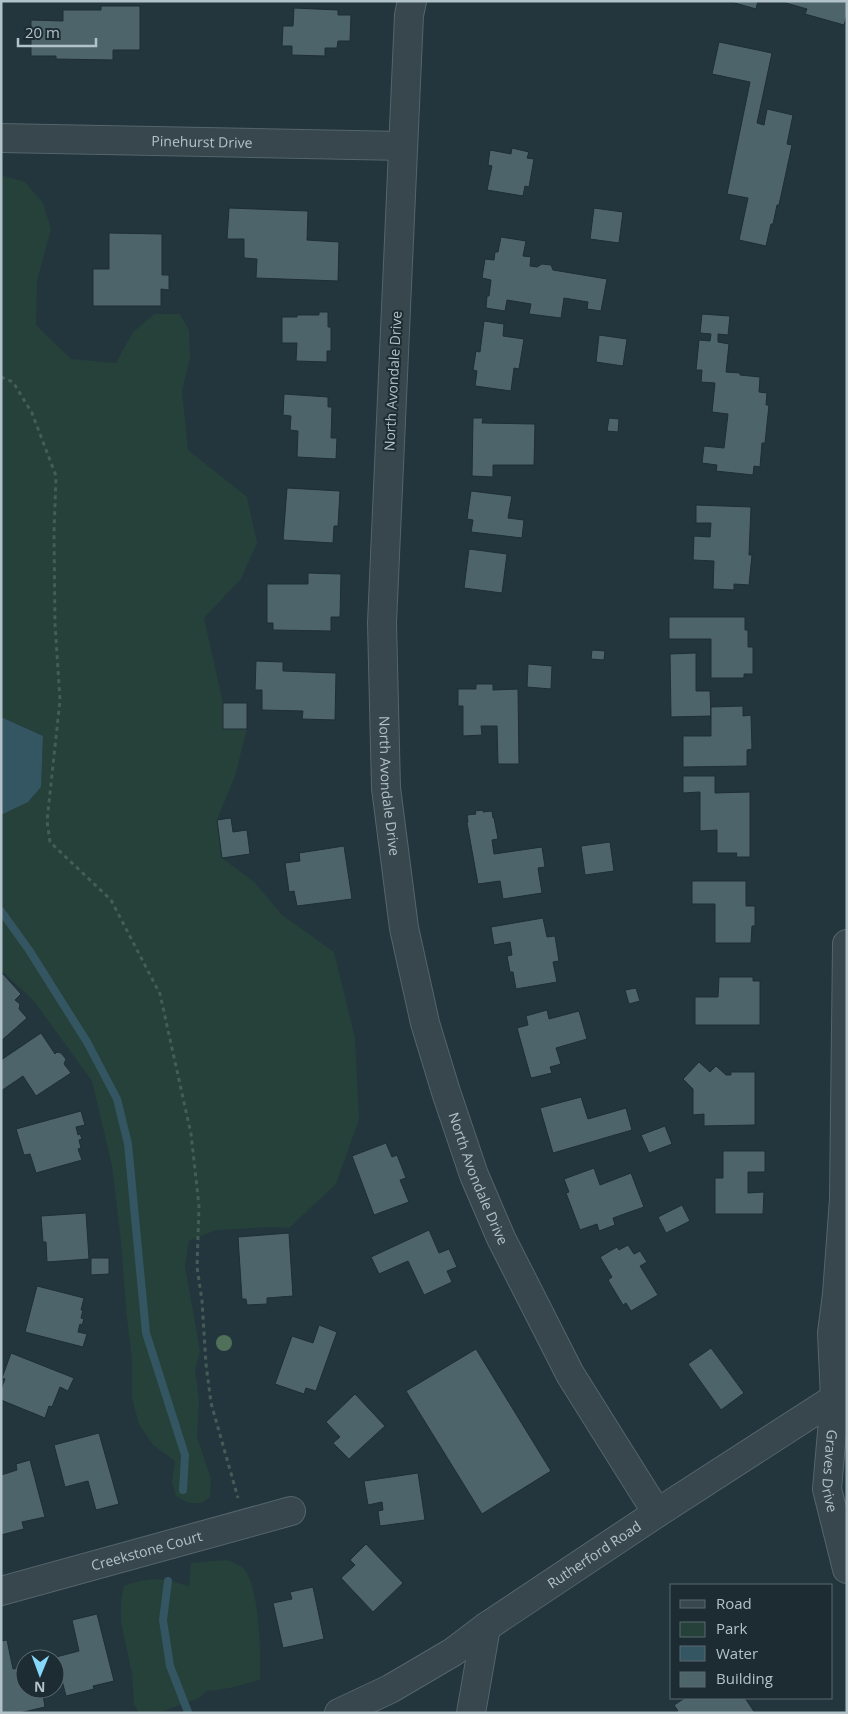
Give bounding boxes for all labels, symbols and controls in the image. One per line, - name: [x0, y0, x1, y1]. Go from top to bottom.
- scale bar: [18, 15, 95, 47]
- text: 20 m: [25, 22, 60, 42]
- street label: Pinehurst Drive: [151, 131, 253, 152]
- street label: North Avondale Drive: [379, 310, 406, 452]
- street label: North Avondale Drive: [375, 716, 405, 857]
- street label: North Avondale Drive: [445, 1110, 513, 1248]
- street label: Graves Drive: [818, 1429, 842, 1514]
- street label: Rutherford Road: [543, 1516, 645, 1592]
- street label: Creekstone Court: [89, 1526, 204, 1575]
- legend: [670, 1584, 833, 1699]
- text: Road: [716, 1593, 752, 1613]
- text: Park: [716, 1618, 747, 1638]
- text: Water: [716, 1643, 758, 1663]
- north arrow: [15, 1649, 65, 1699]
- text: Building: [716, 1668, 773, 1688]
- text: N: [34, 1678, 46, 1697]

